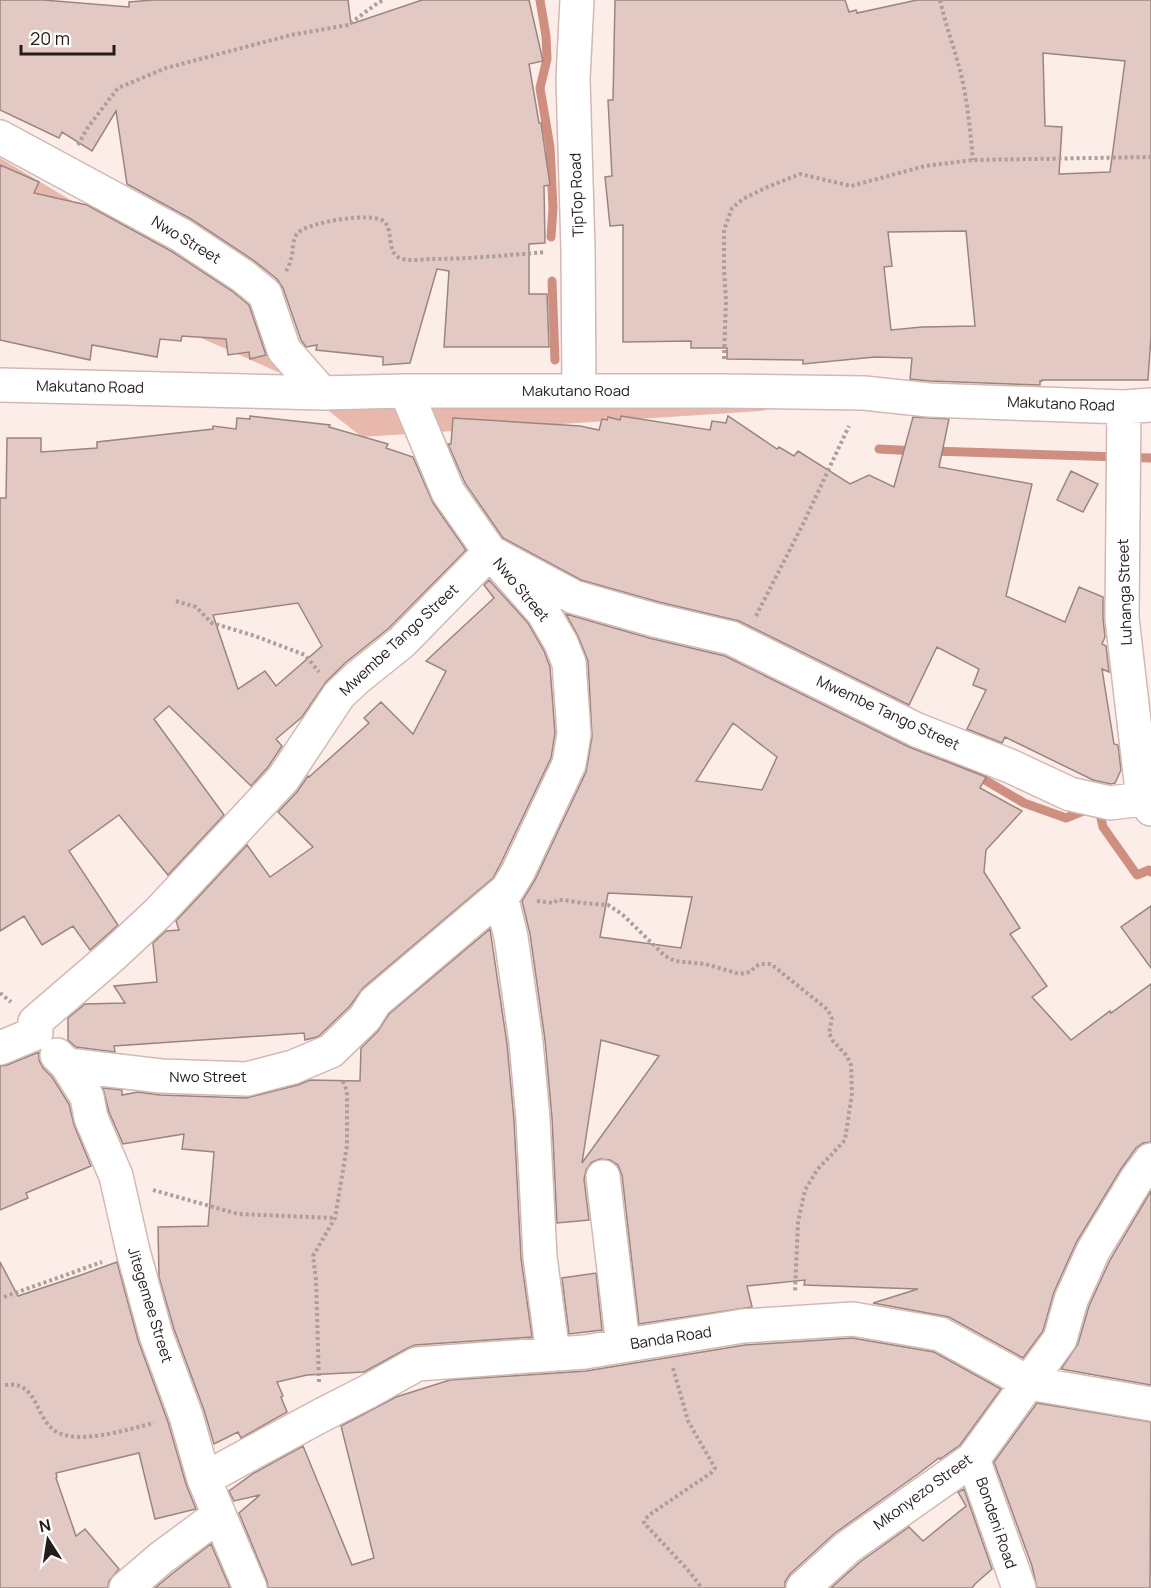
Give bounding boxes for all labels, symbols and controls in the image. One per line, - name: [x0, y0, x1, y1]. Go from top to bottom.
- scale bar: [21, 18, 114, 56]
- text: 20 m: [30, 26, 70, 50]
- street label: TipTop Road: [565, 152, 588, 238]
- street label: Nwo Street: [148, 211, 225, 269]
- street label: Makutano Road: [36, 375, 144, 398]
- street label: Makutano Road: [522, 380, 630, 401]
- street label: Makutano Road: [1007, 391, 1115, 416]
- street label: Luhanga Street: [1112, 538, 1137, 646]
- street label: Nwo Street: [488, 553, 554, 626]
- street label: Mwembe Tango Street: [335, 579, 463, 700]
- street label: Mwembe Tango Street: [813, 670, 963, 755]
- street label: Nwo Street: [169, 1066, 247, 1087]
- street label: Jitegemee Street: [123, 1245, 178, 1365]
- street label: Banda Road: [629, 1321, 713, 1354]
- street label: Mkonyezo Street: [869, 1449, 976, 1534]
- street label: Bondeni Road: [971, 1474, 1022, 1571]
- north arrow: [18, 1510, 78, 1570]
- text: N: [37, 1513, 53, 1537]

